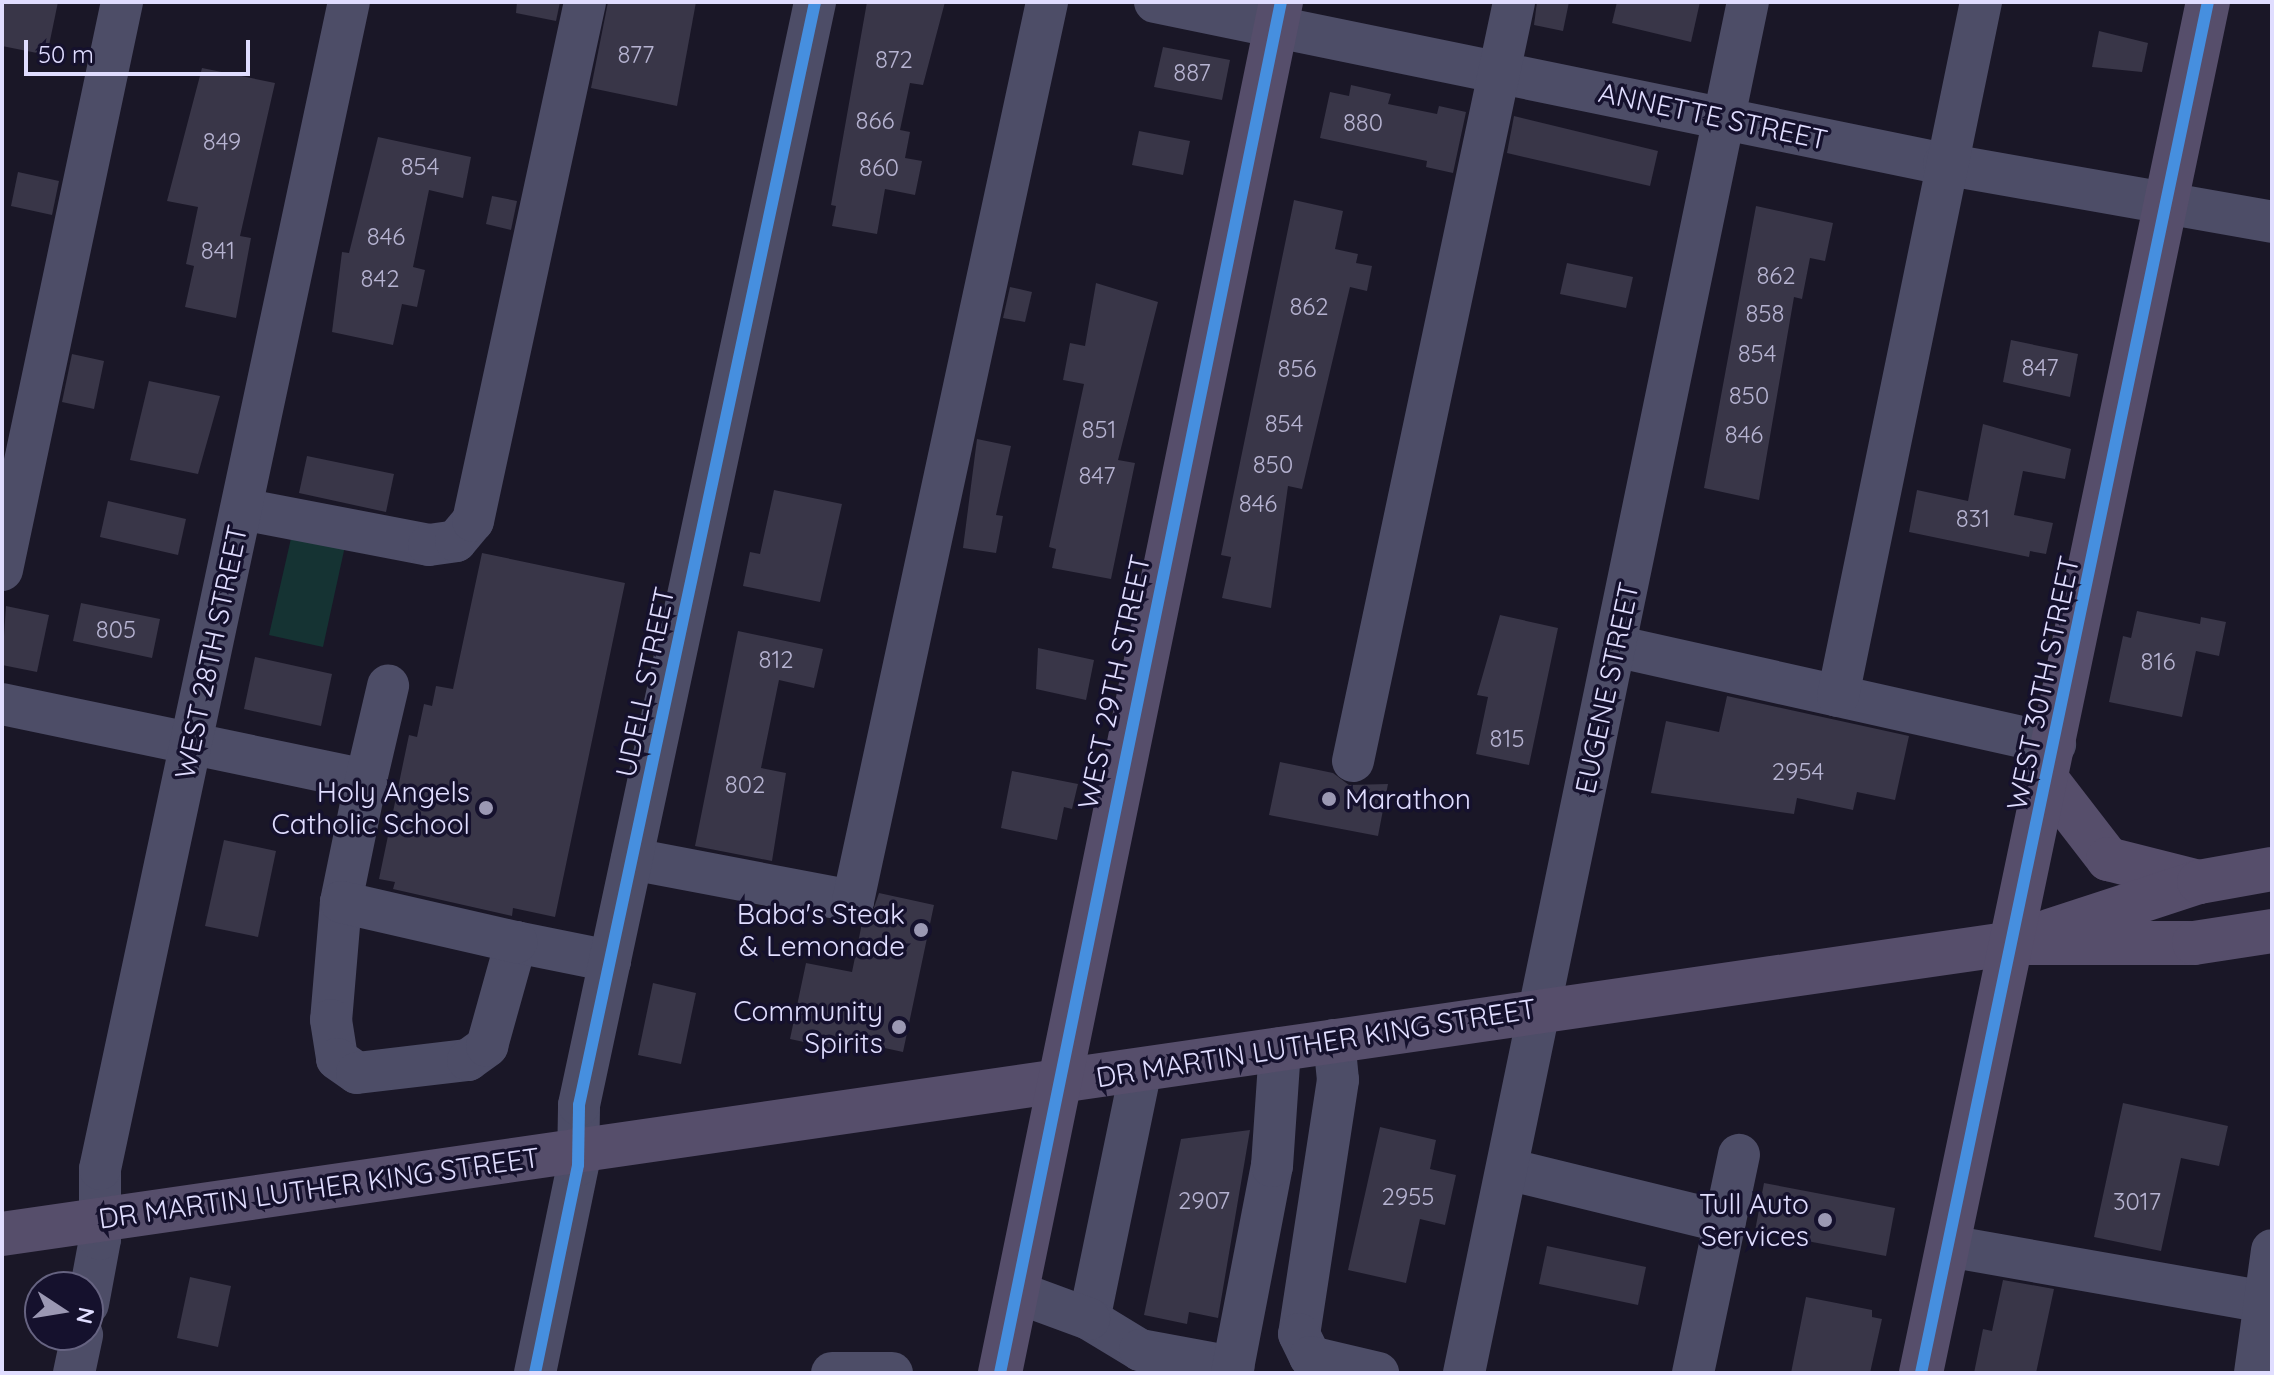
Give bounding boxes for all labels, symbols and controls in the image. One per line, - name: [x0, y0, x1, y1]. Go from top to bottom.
- scale bar: [28, 24, 254, 74]
- text: 50 m: [38, 39, 94, 69]
- house number: 877: [618, 41, 654, 69]
- house number: 872: [875, 46, 913, 74]
- house number: 887: [1173, 59, 1211, 87]
- street label: ANNETTE STREET: [1595, 75, 1831, 157]
- house number: 866: [856, 107, 894, 135]
- house number: 880: [1343, 109, 1383, 137]
- house number: 849: [203, 128, 241, 156]
- house number: 854: [401, 153, 439, 181]
- house number: 860: [859, 154, 899, 182]
- house number: 846: [367, 223, 405, 251]
- house number: 841: [201, 237, 235, 265]
- house number: 862: [1756, 262, 1796, 290]
- house number: 842: [361, 265, 399, 293]
- house number: 862: [1289, 293, 1329, 321]
- house number: 858: [1746, 300, 1784, 328]
- house number: 854: [1738, 340, 1776, 368]
- house number: 847: [2021, 354, 2059, 382]
- house number: 856: [1278, 355, 1316, 383]
- house number: 850: [1729, 382, 1769, 410]
- house number: 854: [1265, 410, 1303, 438]
- house number: 851: [1082, 416, 1116, 444]
- house number: 846: [1725, 421, 1763, 449]
- house number: 850: [1253, 451, 1293, 479]
- house number: 847: [1078, 462, 1116, 490]
- house number: 846: [1239, 490, 1277, 518]
- house number: 831: [1956, 505, 1990, 533]
- street label: WEST 28TH STREET: [168, 522, 254, 782]
- street label: WEST 29TH STREET: [1071, 552, 1157, 812]
- street label: WEST 30TH STREET: [2000, 553, 2086, 813]
- street label: EUGENE STREET: [1568, 579, 1646, 797]
- street label: UDELL STREET: [608, 584, 682, 780]
- house number: 805: [96, 616, 136, 644]
- house number: 812: [758, 646, 794, 674]
- house number: 816: [2141, 648, 2175, 676]
- house number: 815: [1490, 725, 1524, 753]
- house number: 2954: [1772, 758, 1824, 786]
- house number: 802: [725, 771, 765, 799]
- place label: Holy Angels Catholic School: [271, 775, 470, 841]
- place label: Marathon: [1345, 782, 1471, 816]
- marker: Marathon: [1320, 790, 1338, 808]
- marker: Holy Angels Catholic School: [477, 799, 495, 817]
- place label: Baba's Steak & Lemonade: [737, 897, 905, 963]
- marker: Baba's Steak & Lemonade: [912, 921, 930, 939]
- street label: DR MARTIN LUTHER KING STREET: [1093, 992, 1539, 1094]
- place label: Community Spirits: [733, 994, 883, 1060]
- marker: Community Spirits: [890, 1018, 908, 1036]
- street label: DR MARTIN LUTHER KING STREET: [96, 1140, 542, 1236]
- house number: 2955: [1382, 1183, 1434, 1211]
- house number: 2907: [1178, 1187, 1230, 1215]
- place label: Tull Auto Services: [1699, 1187, 1809, 1253]
- house number: 3017: [2113, 1188, 2161, 1216]
- marker: Tull Auto Services: [1816, 1211, 1834, 1229]
- north arrow: [24, 1271, 104, 1351]
- text: N: [70, 1305, 101, 1326]

